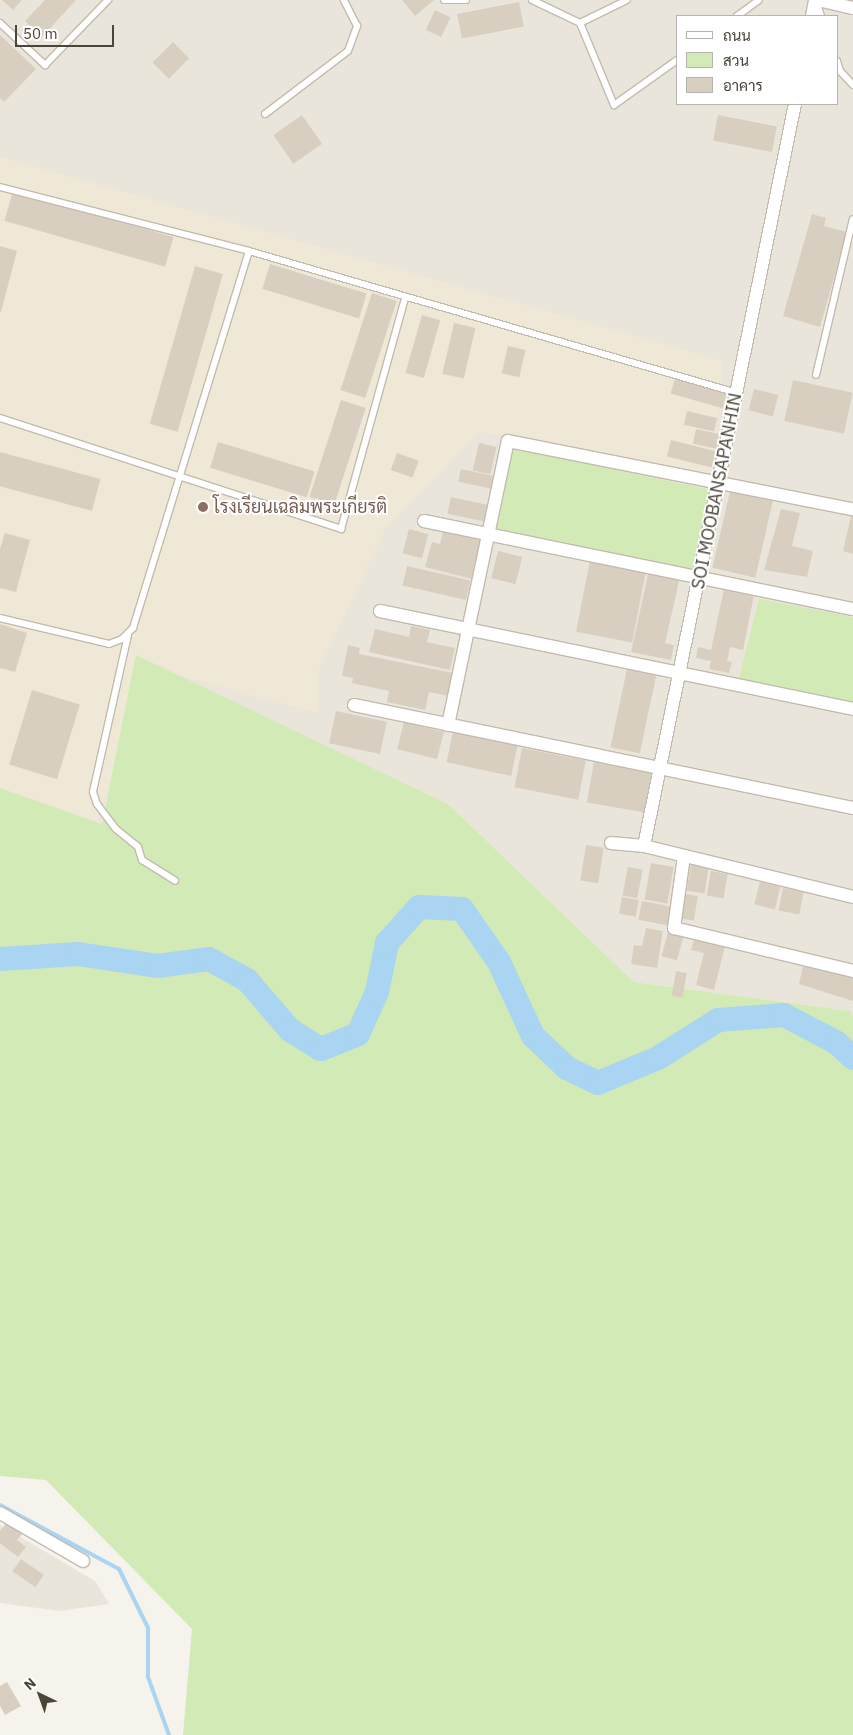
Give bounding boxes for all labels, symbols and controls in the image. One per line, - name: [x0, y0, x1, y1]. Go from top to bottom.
- scale bar: [18, 15, 116, 47]
- legend: [676, 15, 838, 105]
- text: 50 m: [23, 24, 58, 43]
- text: ถนน: [723, 26, 751, 45]
- text: สวน: [723, 51, 749, 70]
- text: อาคาร: [723, 76, 763, 95]
- street label: SOI MOOBANSAPANHIN: [687, 391, 747, 591]
- place label: โรงเรียนเฉลิมพระเกียรติ: [213, 496, 387, 518]
- marker: โรงเรียนเฉลิมพระเกียรติ: [197, 501, 209, 513]
- north arrow: [15, 1670, 65, 1720]
- text: N: [20, 1674, 40, 1694]

